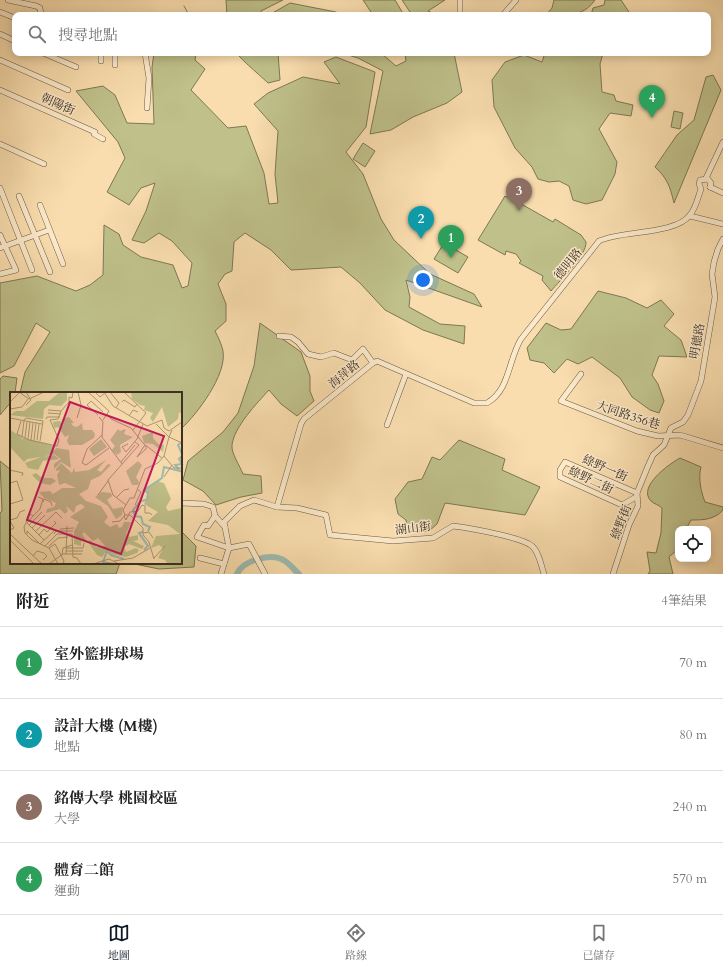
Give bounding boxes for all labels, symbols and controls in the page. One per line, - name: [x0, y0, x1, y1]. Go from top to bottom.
- search box: [12, 12, 711, 56]
- icon: search: [26, 23, 48, 45]
- text: 搜尋地點: [58, 25, 118, 45]
- pin: 4: [639, 85, 665, 118]
- street label: 朝陽街: [38, 89, 79, 119]
- pin: 3: [506, 178, 532, 211]
- pin: 2: [408, 206, 434, 239]
- pin: 1: [438, 225, 464, 258]
- street label: 德明路: [550, 245, 586, 283]
- your location: [413, 270, 433, 290]
- street label: 明德路: [686, 322, 708, 360]
- street label: 海萍路: [325, 356, 363, 392]
- inset map: [10, 392, 182, 564]
- street label: 大同路356巷: [594, 397, 662, 433]
- street label: 綠野一街: [580, 451, 631, 485]
- street label: 綠野二街: [566, 463, 617, 498]
- street label: 綠野街: [607, 501, 635, 542]
- street label: 湖山街: [394, 518, 433, 538]
- map controls: [675, 526, 711, 562]
- button: locate: [675, 526, 711, 562]
- text: 附近: [16, 590, 50, 613]
- text: 4筆結果: [661, 592, 707, 610]
- text: 室外籃排球場: [54, 644, 144, 664]
- text: 1: [26, 654, 32, 672]
- text: 70 m: [679, 654, 707, 672]
- text: 運動: [54, 666, 80, 684]
- text: 設計大樓 (M樓): [54, 716, 158, 736]
- text: 2: [26, 726, 32, 744]
- text: 80 m: [679, 726, 707, 744]
- text: 地點: [54, 738, 80, 756]
- text: 銘傳大學 桃園校區: [54, 788, 178, 808]
- text: 3: [26, 798, 32, 816]
- text: 240 m: [673, 798, 707, 816]
- text: 大學: [54, 810, 80, 828]
- text: 體育二館: [54, 860, 114, 880]
- text: 4: [26, 870, 32, 888]
- text: 570 m: [673, 870, 707, 888]
- text: 運動: [54, 882, 80, 900]
- tab: 地圖: [108, 922, 130, 963]
- tab: 路線: [345, 922, 367, 963]
- tab: 已儲存: [582, 922, 615, 963]

